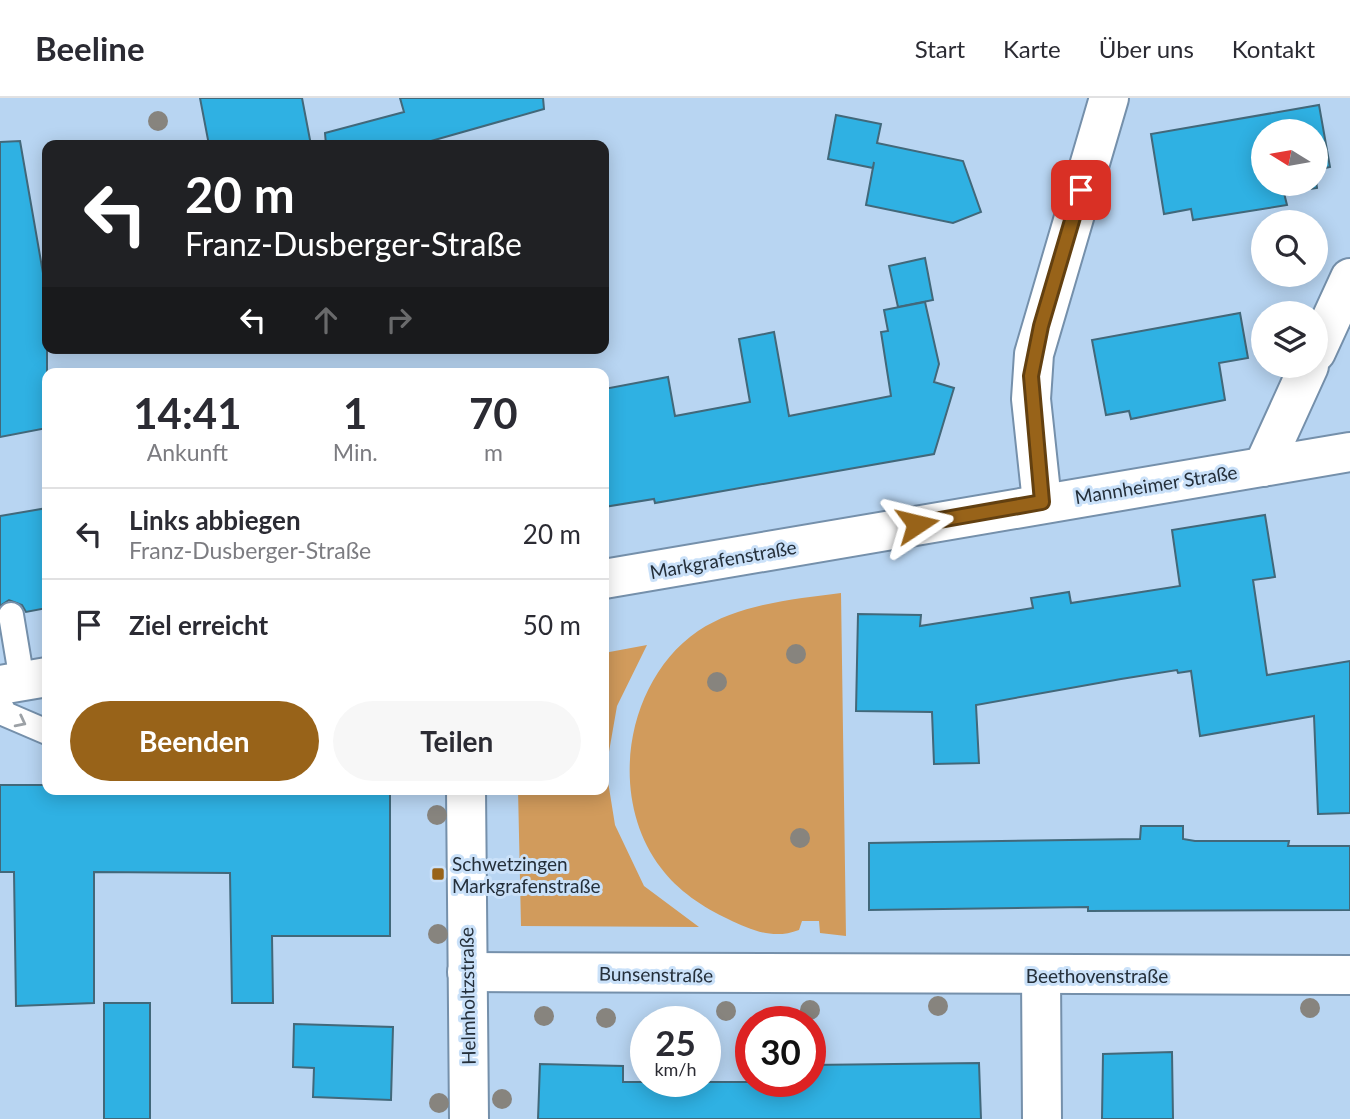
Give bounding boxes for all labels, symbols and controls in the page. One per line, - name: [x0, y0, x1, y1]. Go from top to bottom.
- text: Beeline: [35, 28, 145, 68]
- text: Start: [915, 34, 965, 63]
- text: Karte: [1003, 34, 1061, 63]
- text: Über uns: [1099, 34, 1194, 63]
- text: Kontakt: [1232, 34, 1315, 63]
- north arrow: [1251, 119, 1328, 196]
- map controls: [1251, 119, 1328, 378]
- pin: [1051, 160, 1111, 220]
- text: 20 m: [185, 165, 295, 223]
- icon: left: [70, 168, 161, 259]
- icon: arrive: [1062, 171, 1100, 209]
- button: search: [1251, 210, 1328, 287]
- text: Franz-Dusberger-Straße: [185, 224, 522, 263]
- icon: left: [234, 301, 272, 339]
- icon: ahead: [307, 301, 345, 339]
- icon: right: [380, 301, 418, 339]
- button: layers: [1251, 301, 1328, 378]
- text: 14:41: [133, 388, 242, 438]
- text: 1: [343, 388, 367, 438]
- text: 70: [469, 388, 518, 438]
- text: Ankunft: [147, 438, 228, 466]
- text: Min.: [333, 438, 378, 466]
- text: m: [484, 438, 503, 466]
- street label: Mannheimer Straße: [1073, 460, 1239, 508]
- position arrow: [880, 487, 954, 561]
- text: Links abbiegen: [129, 504, 301, 536]
- icon: left: [70, 515, 108, 553]
- text: 20 m: [523, 518, 581, 550]
- street label: Markgrafenstraße: [648, 535, 798, 583]
- text: Franz-Dusberger-Straße: [129, 536, 371, 564]
- icon: arrive: [70, 606, 108, 644]
- text: Ziel erreicht: [129, 609, 268, 641]
- text: 50 m: [523, 609, 581, 641]
- button: Beenden: [70, 701, 319, 781]
- button: Teilen: [333, 701, 581, 781]
- one-way arrow: [14, 714, 26, 728]
- place label: Schwetzingen Markgrafenstraße: [452, 852, 601, 897]
- marker: Schwetzingen Markgrafenstraße: [430, 866, 446, 882]
- street label: Helmholtzstraße: [454, 927, 480, 1065]
- street label: Bunsenstraße: [599, 962, 713, 986]
- street label: Beethovenstraße: [1026, 964, 1168, 987]
- speed limit sign: 30: [735, 1006, 826, 1097]
- text: 25: [655, 1021, 696, 1063]
- text: km/h: [654, 1058, 697, 1080]

